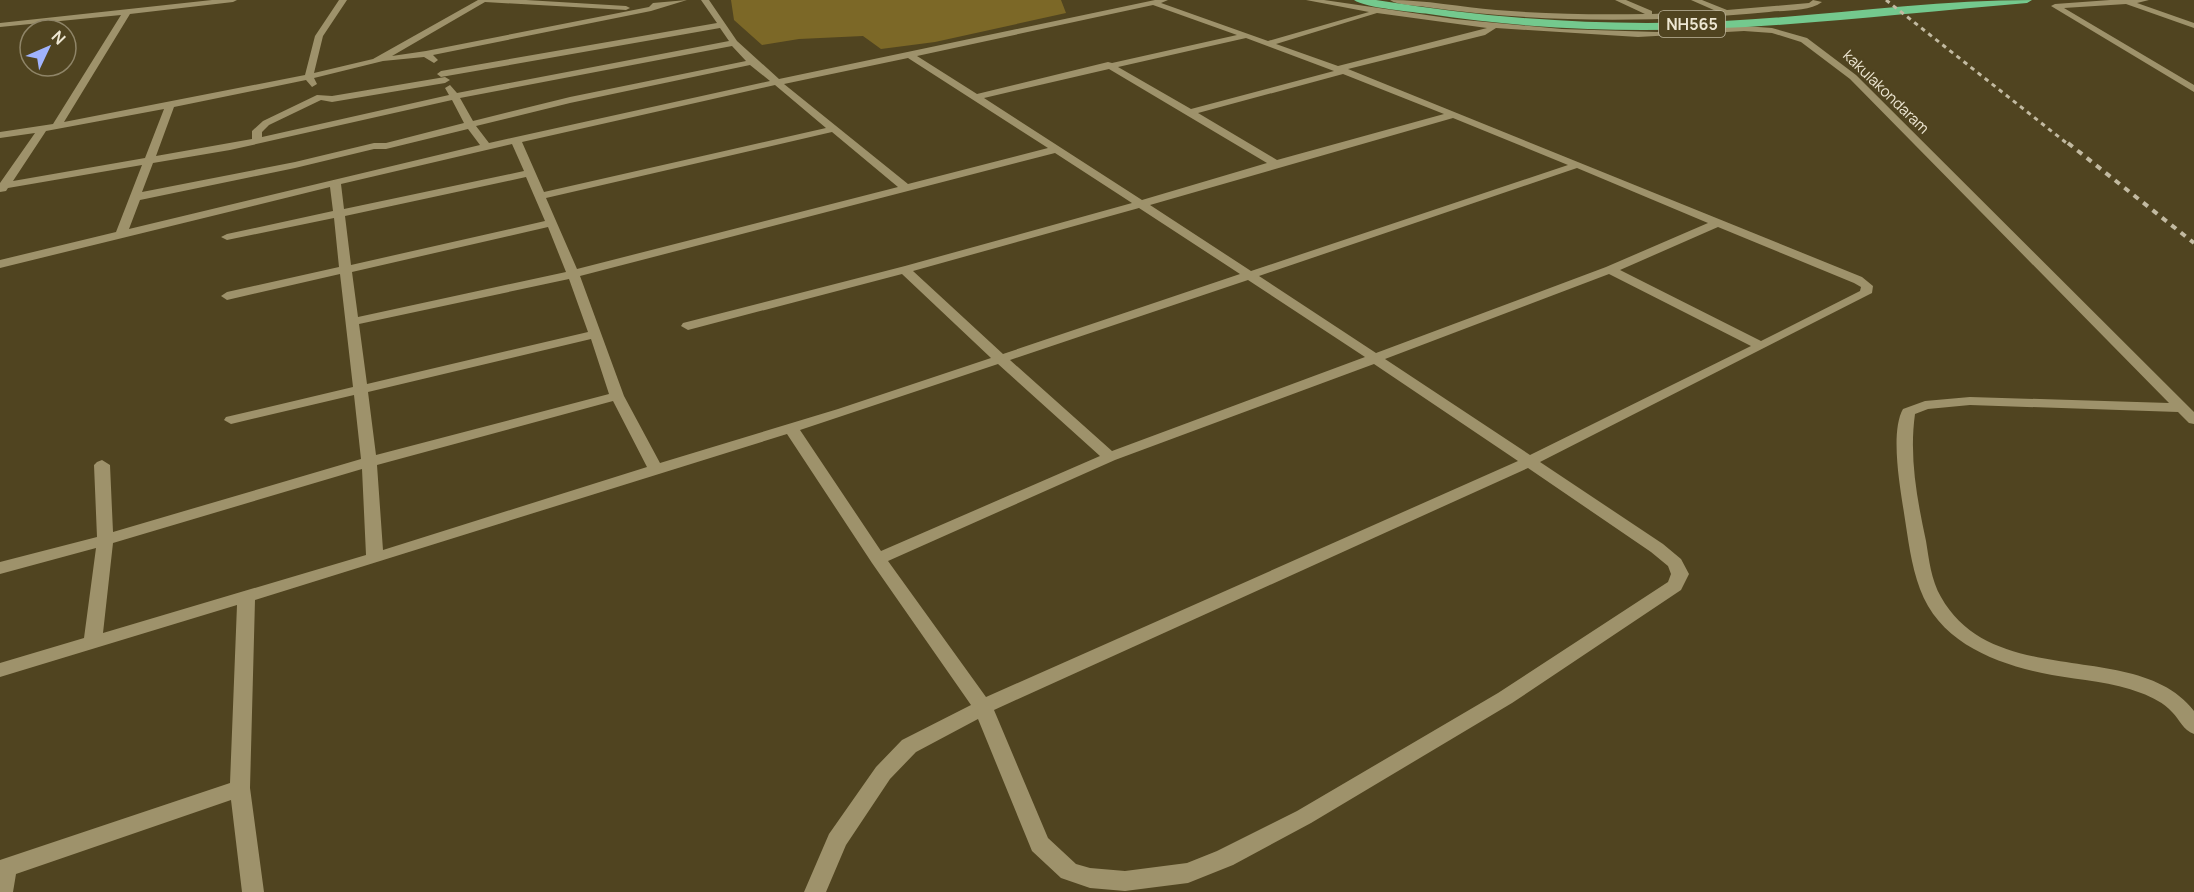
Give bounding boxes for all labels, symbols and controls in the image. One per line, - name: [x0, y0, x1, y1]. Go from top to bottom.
- road number: NH565: [1659, 11, 1725, 37]
- north arrow: [18, 18, 78, 78]
- text: N: [47, 26, 71, 49]
- street label: kakulakondaram: [1839, 45, 1934, 138]

